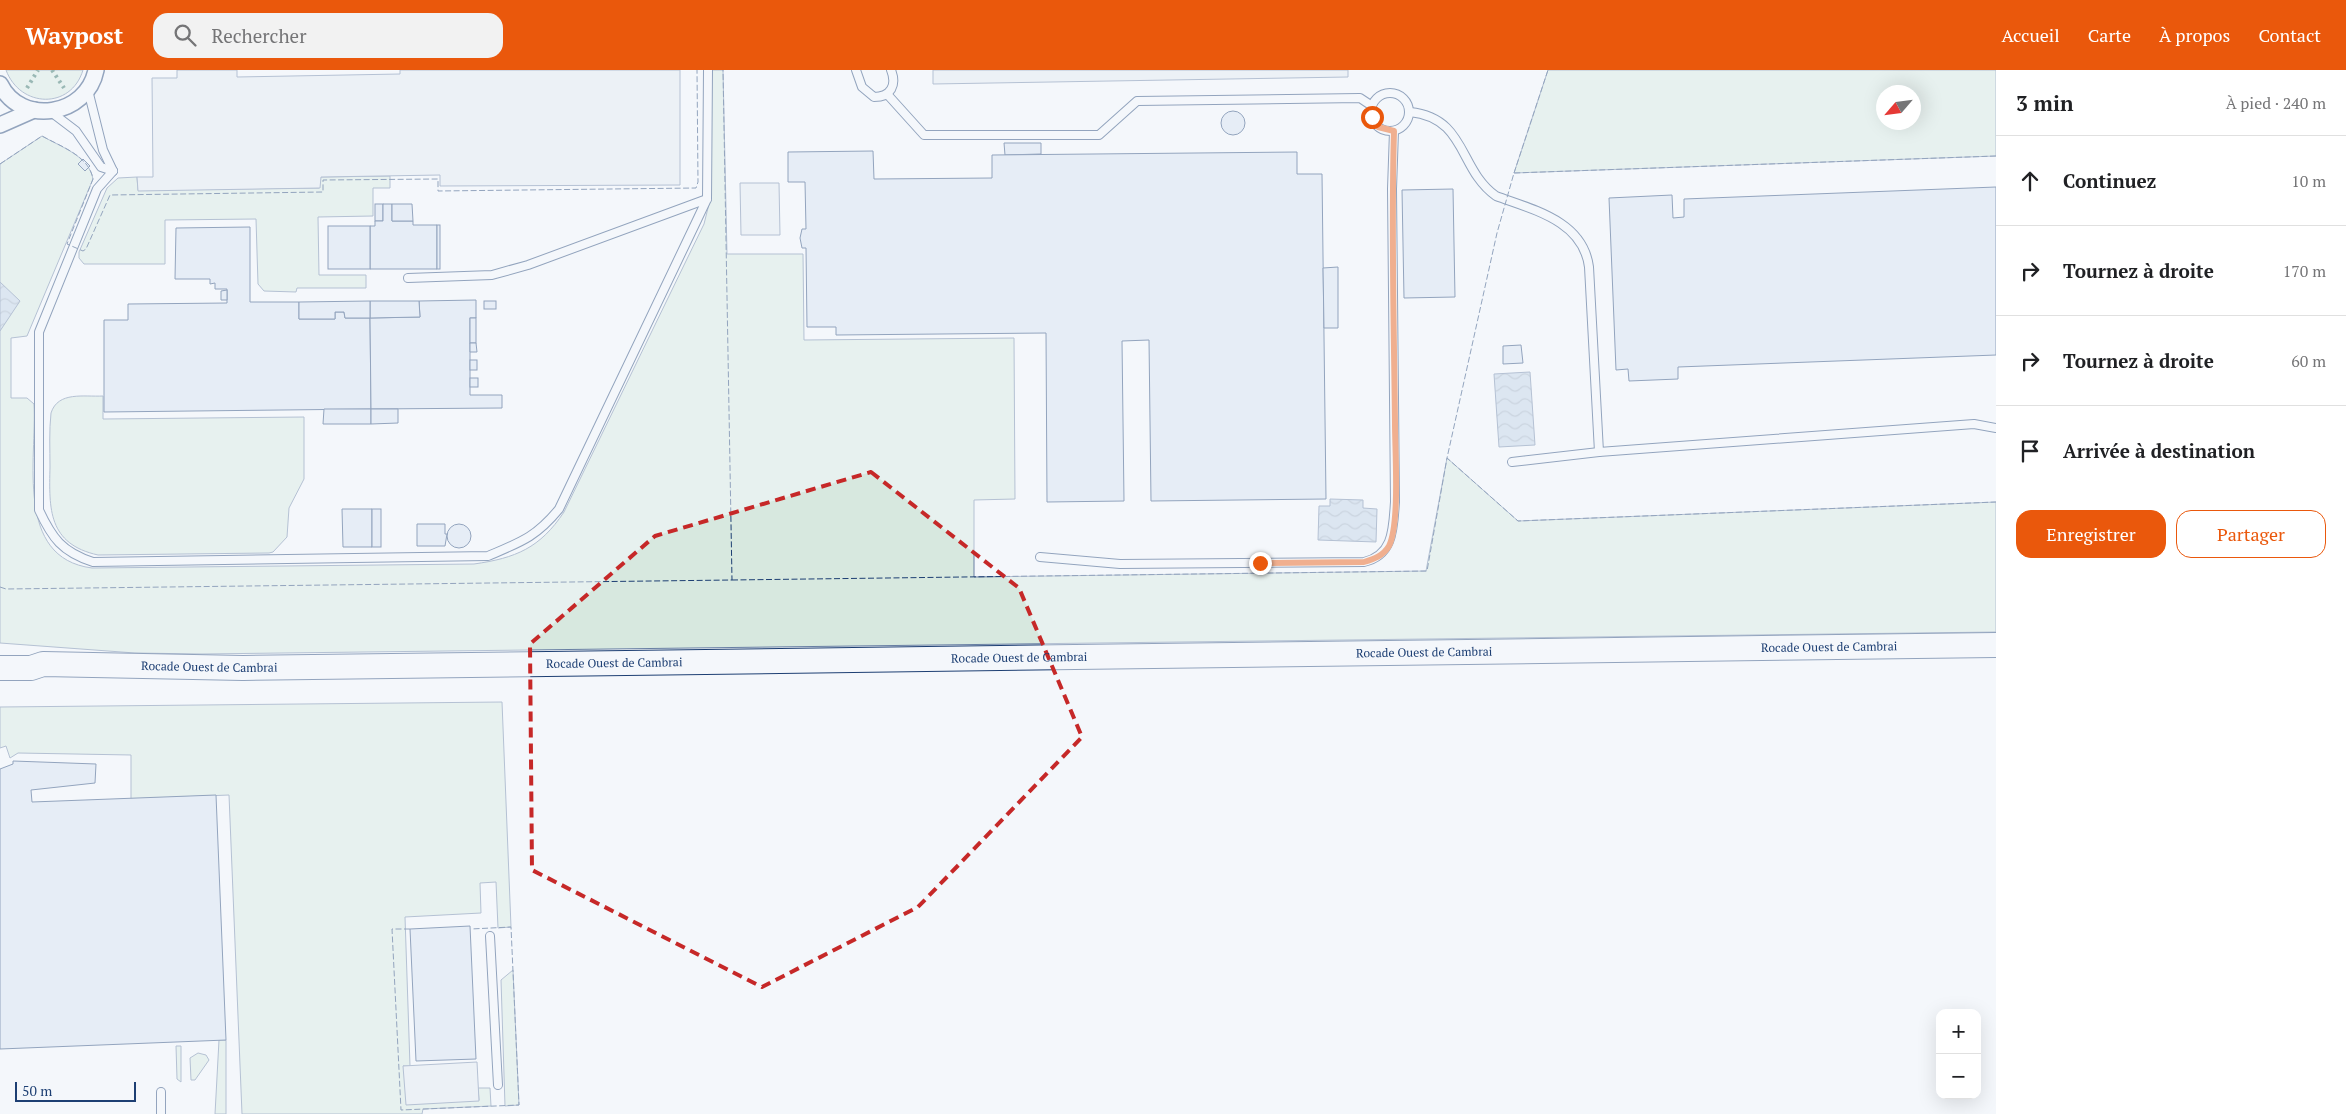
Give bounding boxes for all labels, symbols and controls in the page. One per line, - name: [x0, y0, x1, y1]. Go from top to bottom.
- search box: [153, 13, 503, 58]
- text: Waypost: [25, 19, 123, 51]
- icon: search: [171, 21, 199, 49]
- text: Rechercher: [211, 23, 306, 48]
- text: Accueil: [2001, 23, 2060, 47]
- text: Carte: [2088, 23, 2131, 47]
- text: À propos: [2159, 23, 2230, 47]
- text: Contact: [2258, 23, 2321, 47]
- north arrow: [1876, 85, 1921, 130]
- text: 3 min: [2016, 89, 2073, 117]
- text: À pied · 240 m: [2226, 92, 2326, 114]
- route start: [1361, 106, 1384, 129]
- icon: ahead: [2016, 167, 2044, 195]
- text: Continuez: [2063, 168, 2156, 193]
- text: 10 m: [2291, 170, 2326, 192]
- icon: right: [2016, 257, 2044, 285]
- text: Tournez à droite: [2063, 258, 2214, 283]
- text: 170 m: [2283, 260, 2326, 282]
- icon: right: [2016, 347, 2044, 375]
- text: Tournez à droite: [2063, 348, 2214, 373]
- text: 60 m: [2291, 350, 2326, 372]
- icon: arrive: [2016, 437, 2044, 465]
- text: Arrivée à destination: [2063, 438, 2255, 463]
- button: Enregistrer: [2016, 510, 2166, 558]
- button: Partager: [2176, 510, 2326, 558]
- route end: [1249, 552, 1272, 575]
- street label: Rocade Ouest de Cambrai: [1761, 638, 1898, 655]
- street label: Rocade Ouest de Cambrai: [1356, 644, 1493, 660]
- street label: Rocade Ouest de Cambrai: [951, 649, 1088, 666]
- street label: Rocade Ouest de Cambrai: [546, 654, 683, 671]
- street label: Rocade Ouest de Cambrai: [141, 658, 278, 675]
- map controls: [1936, 1009, 1981, 1099]
- button: +: [1936, 1009, 1981, 1054]
- button: −: [1936, 1054, 1981, 1099]
- scale bar: [15, 1079, 136, 1102]
- text: 50 m: [22, 1081, 52, 1100]

